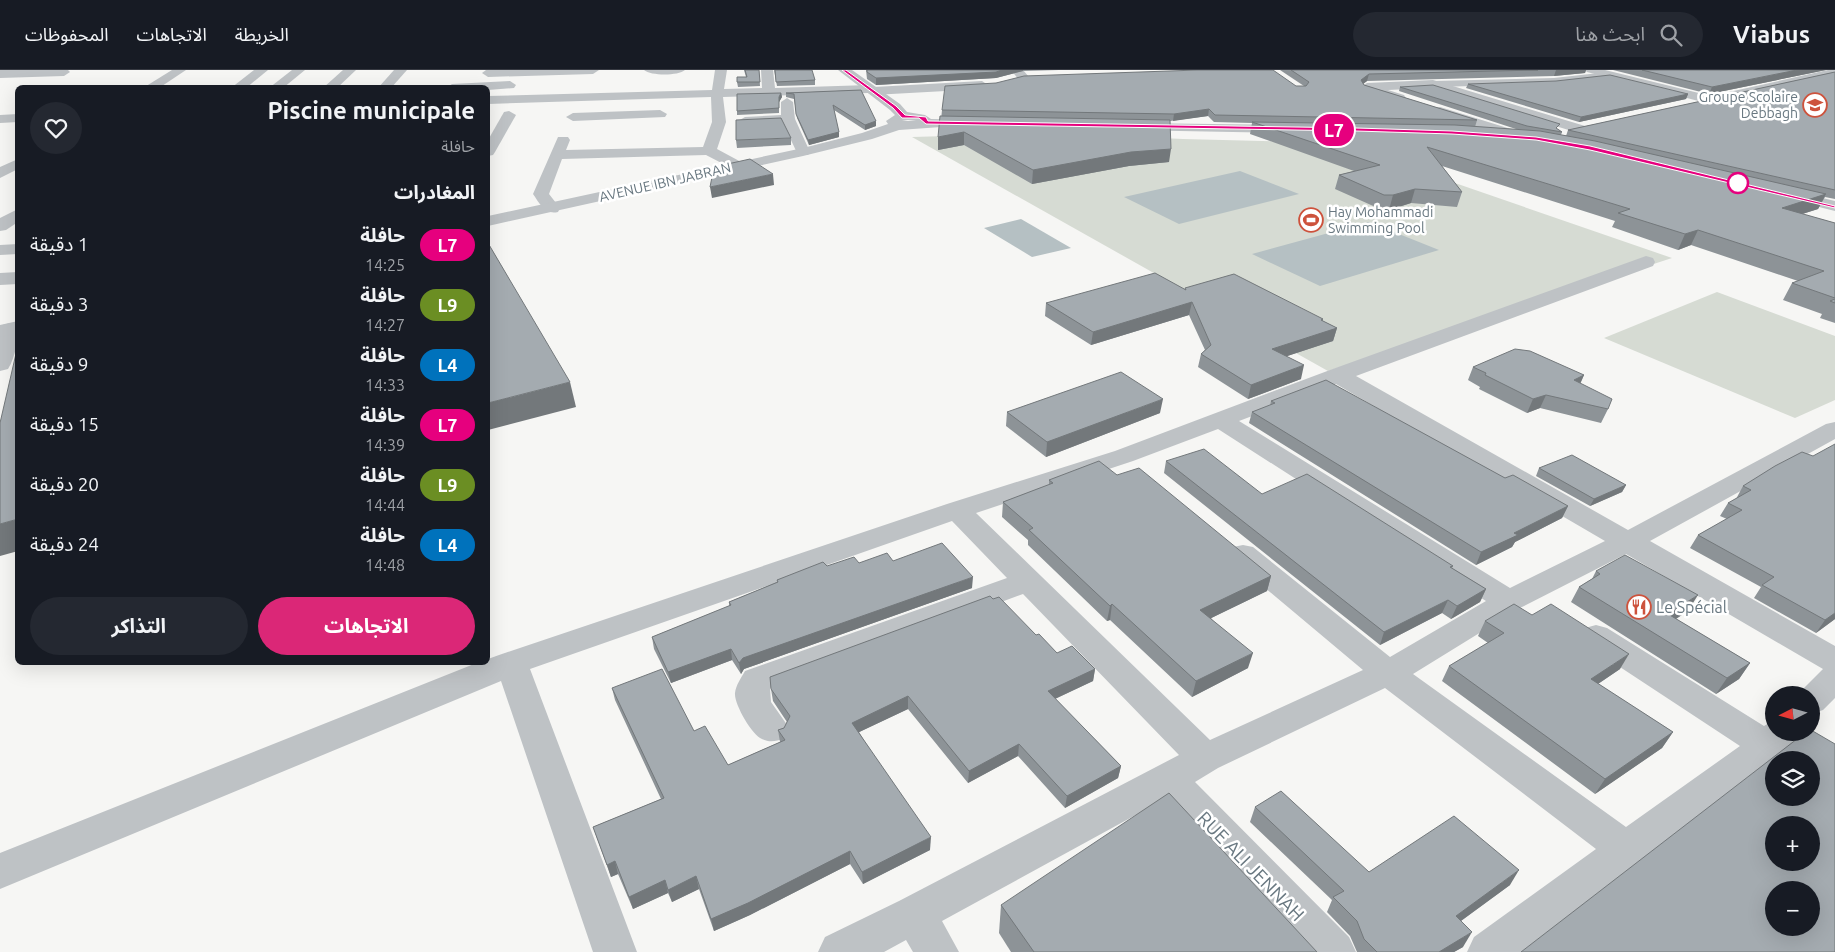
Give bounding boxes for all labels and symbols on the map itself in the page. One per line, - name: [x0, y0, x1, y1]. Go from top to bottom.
- place label: Groupe Scolaire Debbagh: [1699, 89, 1798, 121]
- school or university icon: Groupe Scolaire Debbagh: [1802, 92, 1828, 118]
- line badge: L7: [1312, 114, 1356, 146]
- street label: AVENUE IBN JABRAN: [598, 159, 732, 205]
- unlabelled marker: [1727, 172, 1749, 194]
- place label: Hay Mohammadi Swimming Pool: [1328, 204, 1433, 236]
- sports icon: Hay Mohammadi Swimming Pool: [1298, 207, 1324, 233]
- restaurant icon: Le Spécial: [1626, 594, 1652, 620]
- place label: Le Spécial: [1656, 598, 1727, 616]
- north arrow: [1765, 686, 1820, 741]
- street label: RUE ALI JENNAH: [1193, 807, 1309, 925]

